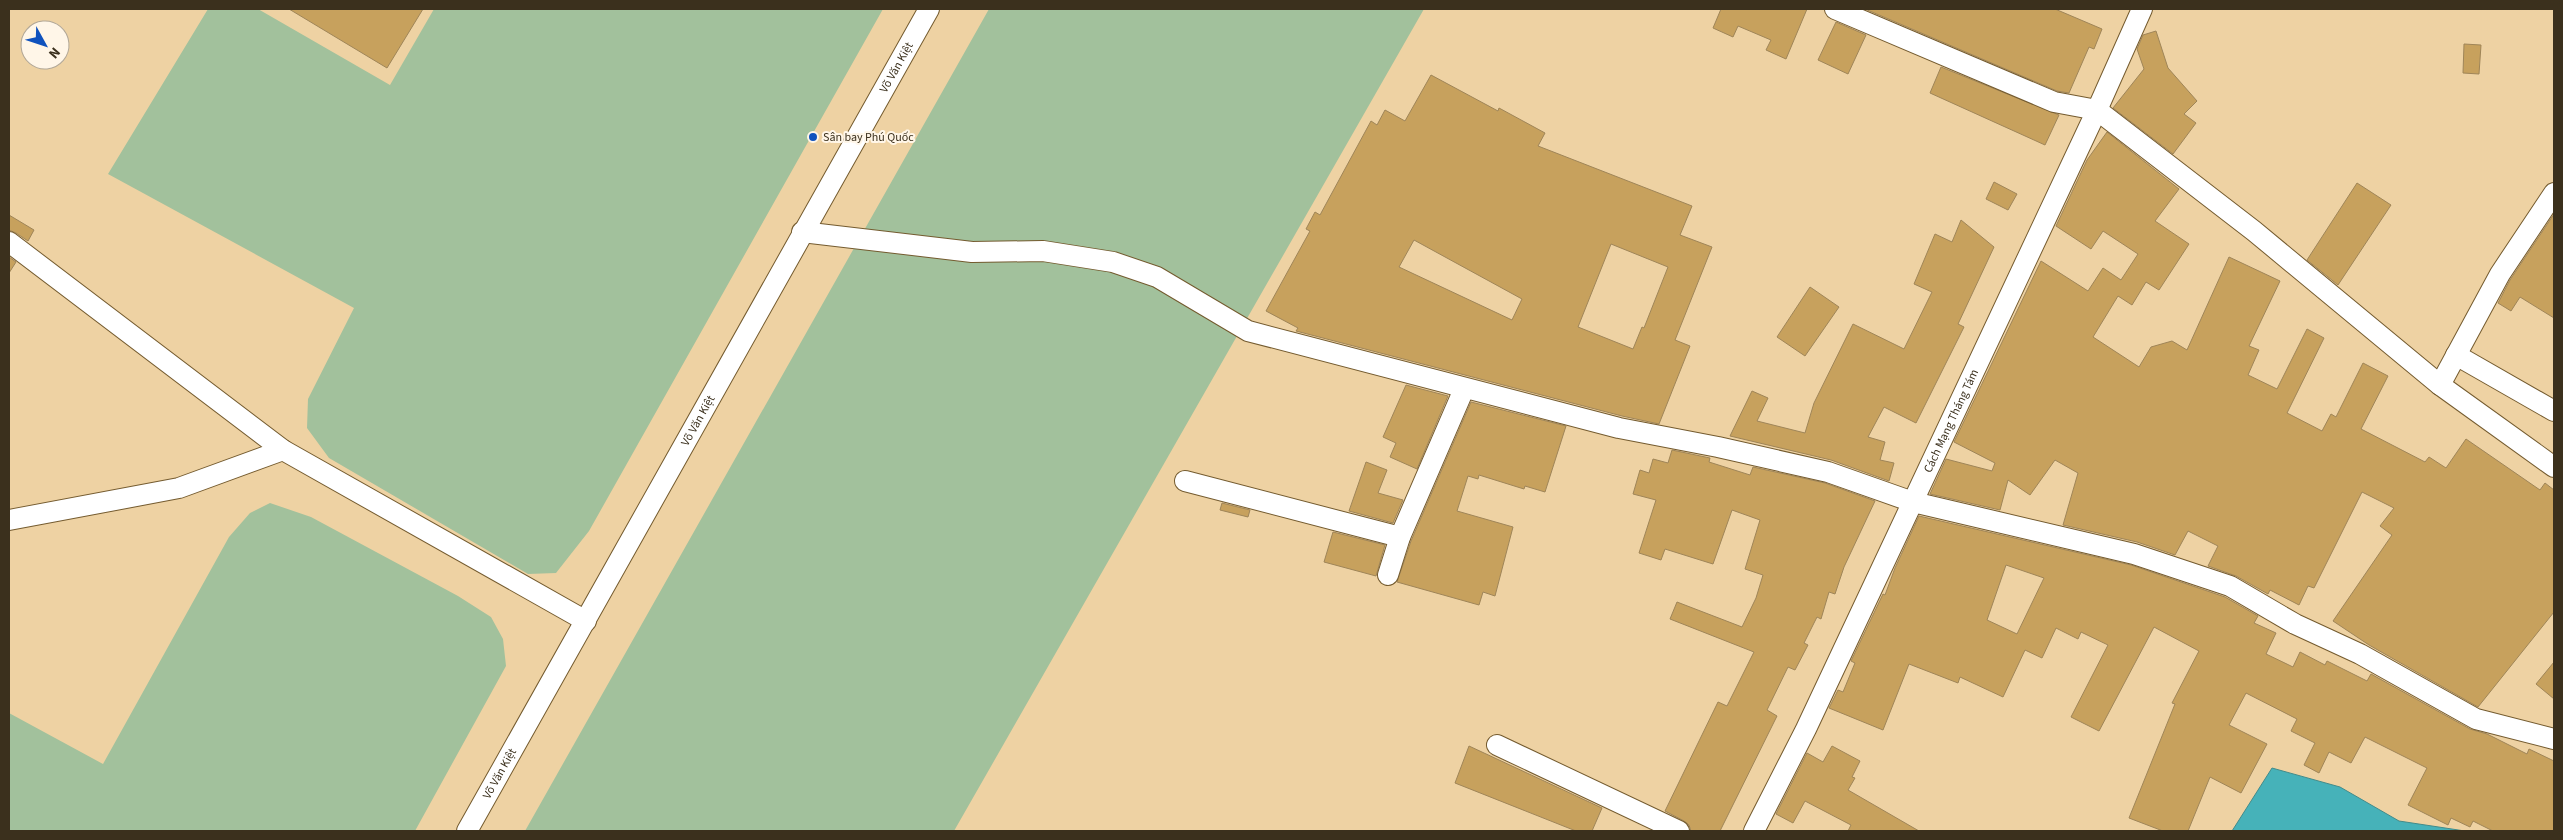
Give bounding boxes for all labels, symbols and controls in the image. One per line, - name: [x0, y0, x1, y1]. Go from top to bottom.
- north arrow: [20, 20, 70, 70]
- street label: Võ Văn Kiệt: [875, 39, 917, 96]
- text: N: [44, 43, 65, 63]
- place label: Sân bay Phú Quốc: [823, 129, 914, 146]
- marker: Sân bay Phú Quốc: [807, 131, 819, 143]
- street label: Cách Mạng Tháng Tám: [1919, 366, 1983, 476]
- street label: Võ Văn Kiệt: [677, 392, 719, 449]
- street label: Võ Văn Kiệt: [478, 745, 520, 802]

